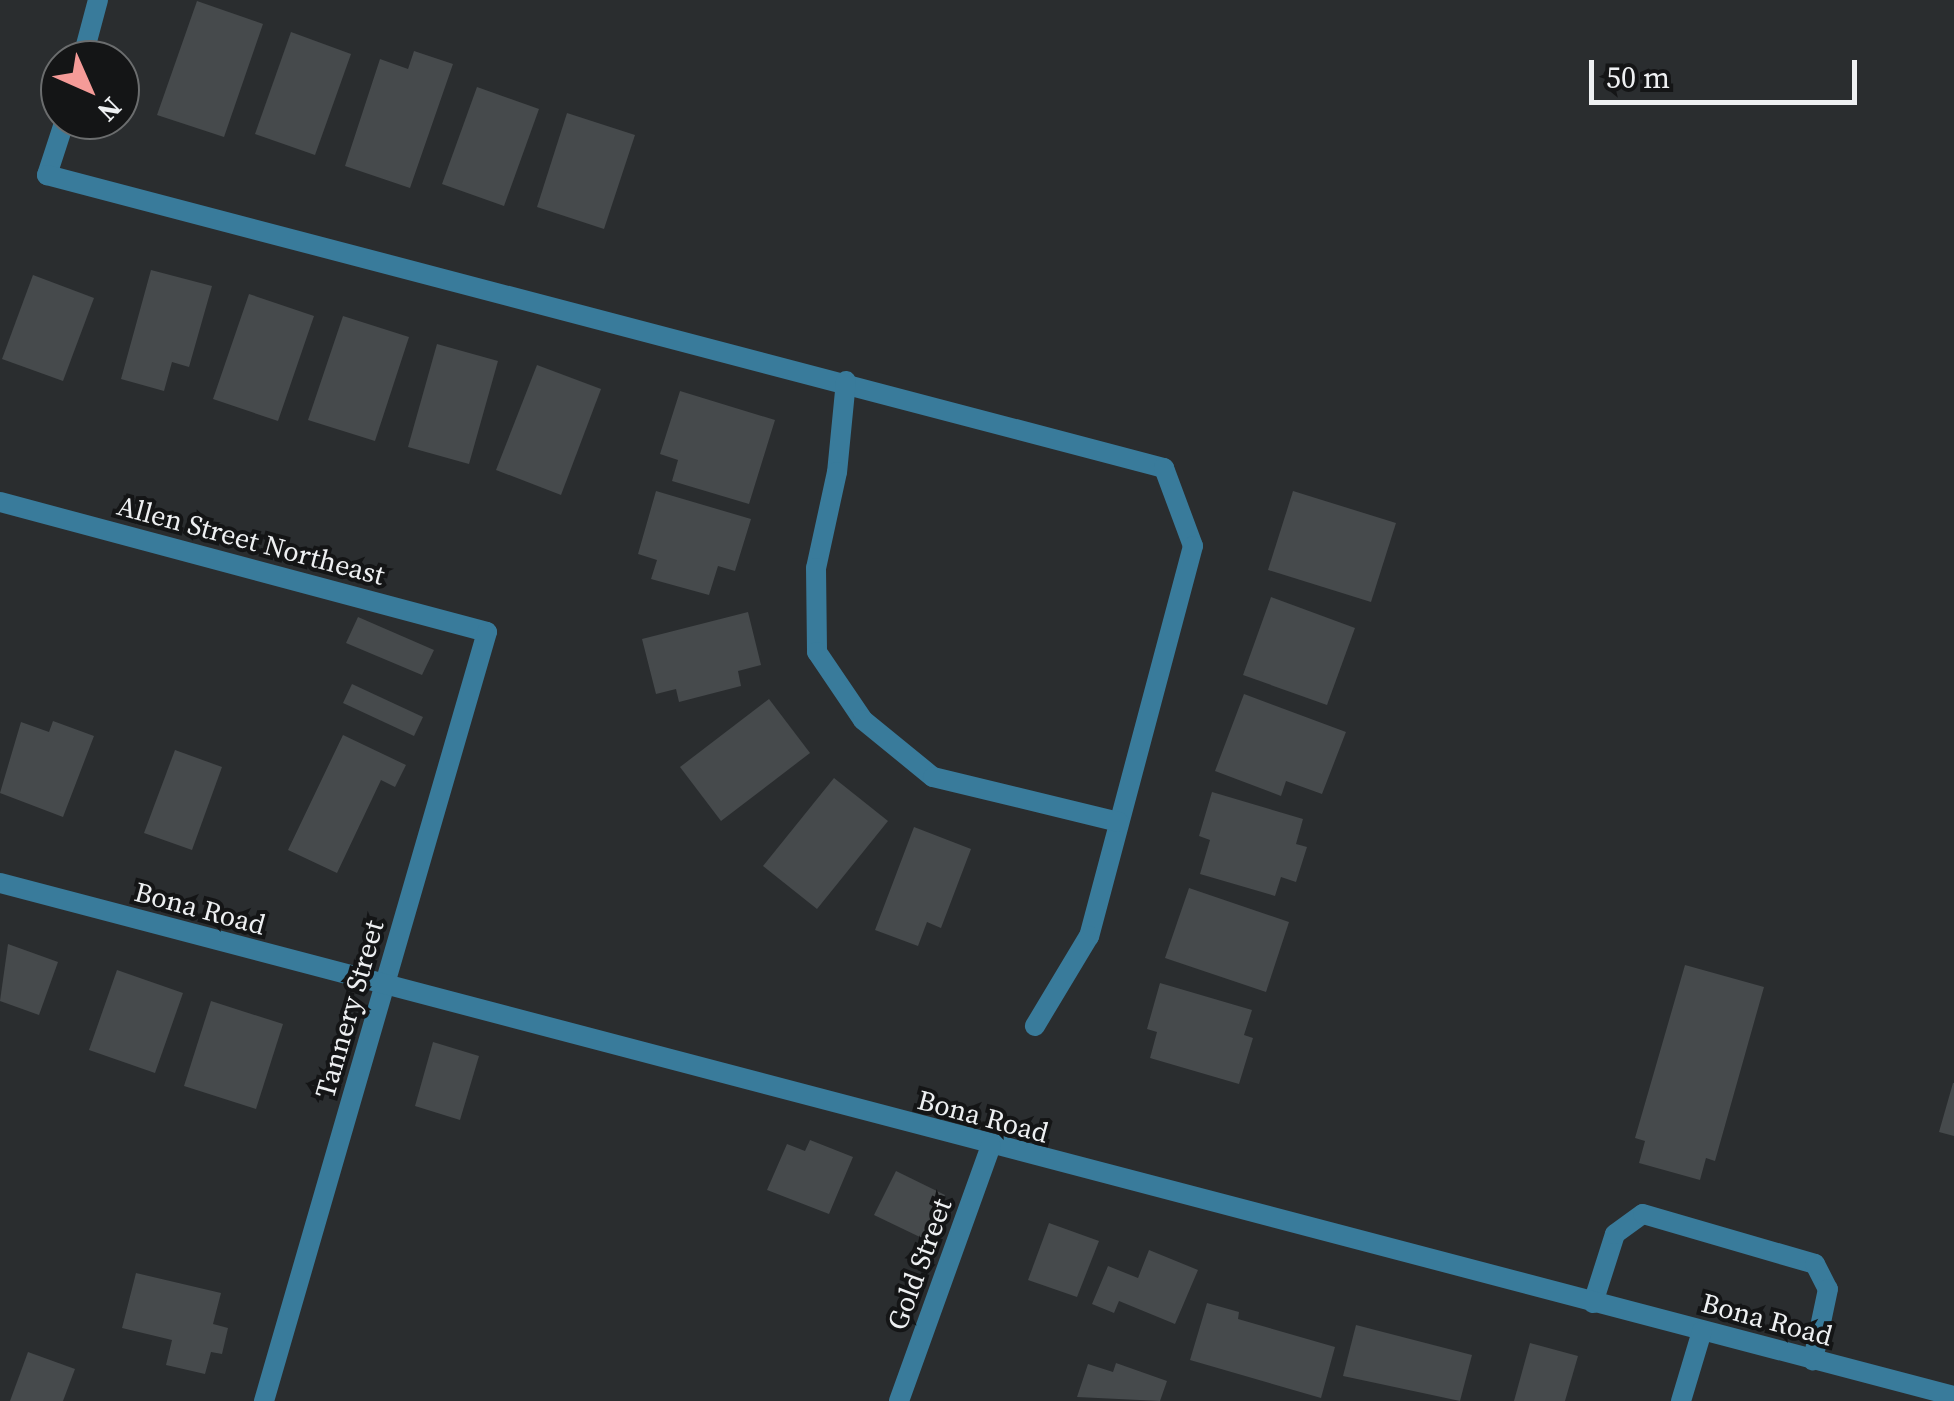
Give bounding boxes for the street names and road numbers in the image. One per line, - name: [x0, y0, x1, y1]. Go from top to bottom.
- street label: Allen Street Northeast: [114, 488, 388, 592]
- street label: Bona Road: [131, 874, 269, 942]
- street label: Tannery Street: [308, 916, 390, 1102]
- street label: Bona Road: [914, 1082, 1052, 1150]
- street label: Gold Street: [880, 1194, 958, 1334]
- street label: Bona Road: [1698, 1285, 1836, 1353]

